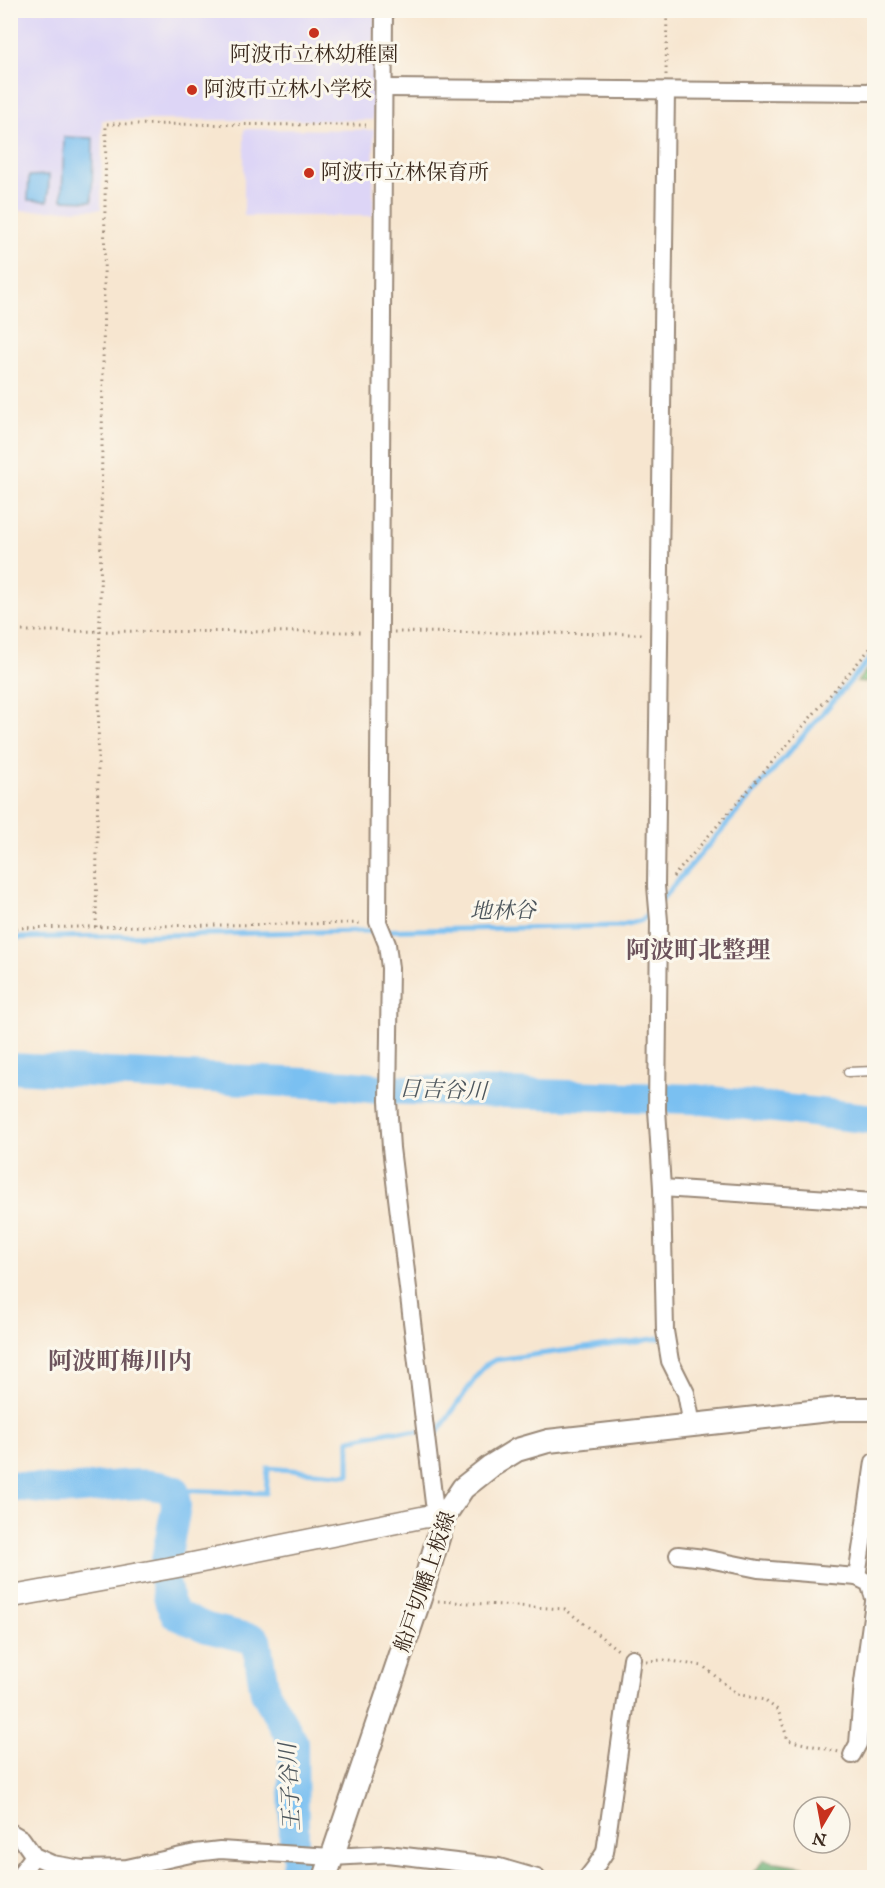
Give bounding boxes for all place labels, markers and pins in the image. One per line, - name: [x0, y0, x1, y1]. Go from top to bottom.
- marker: 阿波市立林幼稚園: [307, 26, 321, 40]
- place label: 阿波市立林幼稚園: [230, 42, 398, 69]
- place label: 阿波市立林小学校: [204, 77, 372, 104]
- marker: 阿波市立林小学校: [185, 83, 199, 97]
- place label: 阿波市立林保育所: [321, 160, 489, 187]
- marker: 阿波市立林保育所: [302, 166, 316, 180]

